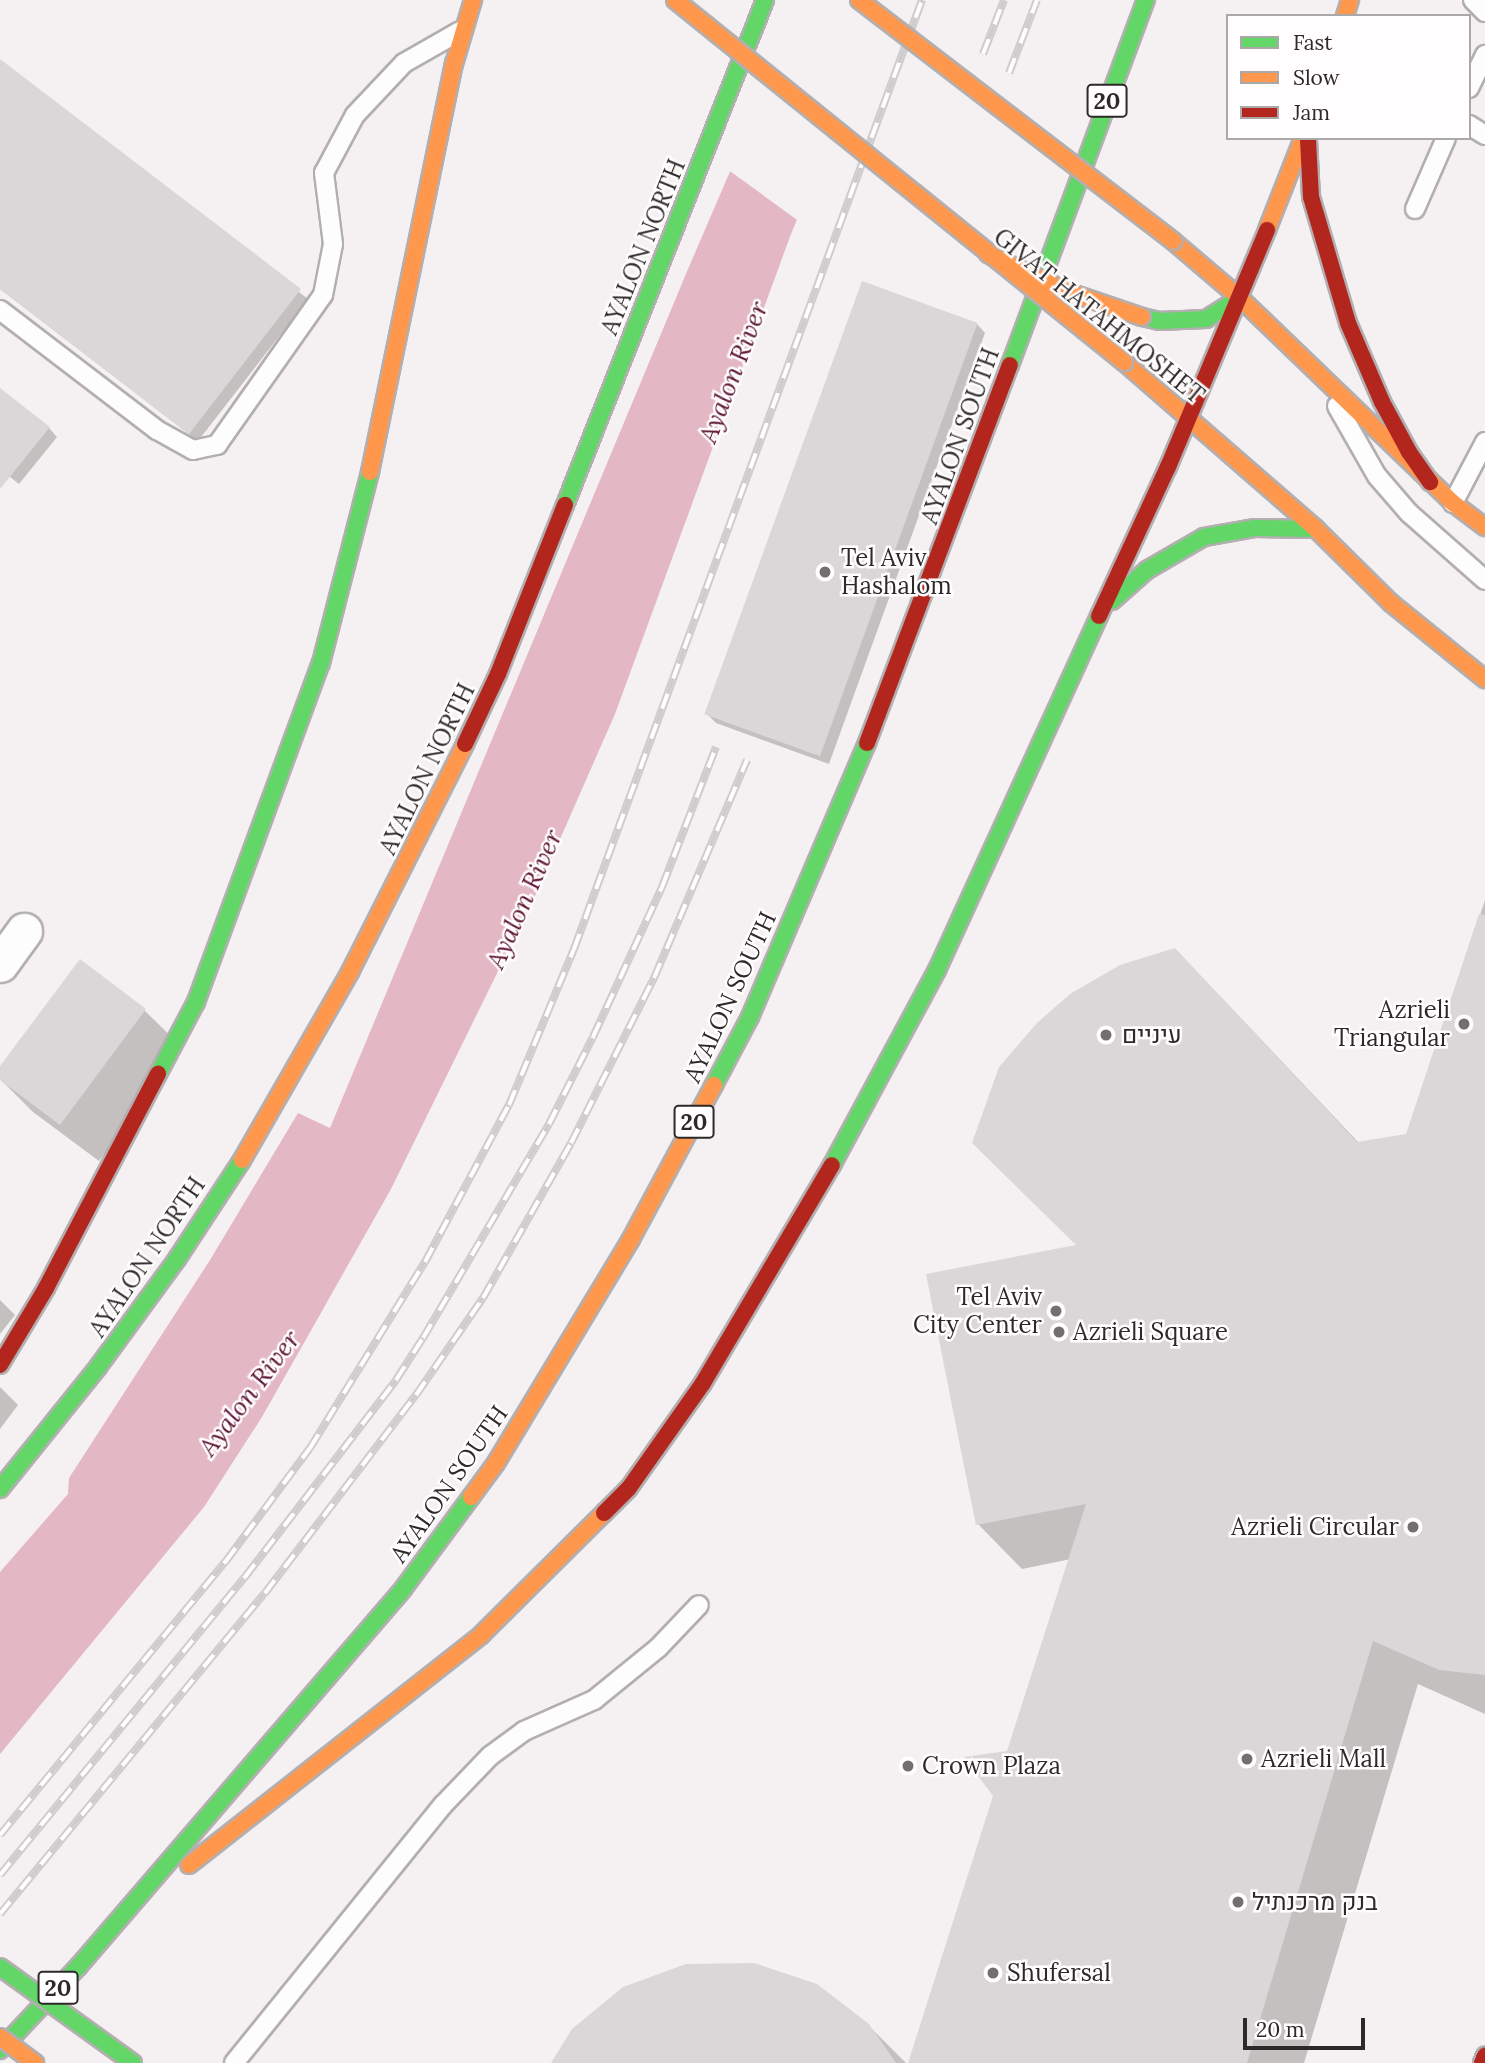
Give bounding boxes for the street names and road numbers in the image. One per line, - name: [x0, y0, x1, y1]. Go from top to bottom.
- road number: 20: [1086, 82, 1128, 120]
- street label: AYALON NORTH: [595, 155, 691, 339]
- street label: GIVAT HATAHMOSHET: [988, 222, 1210, 410]
- street label: AYALON SOUTH: [915, 344, 1005, 528]
- street label: AYALON NORTH: [373, 679, 481, 859]
- street label: AYALON SOUTH: [678, 907, 782, 1087]
- road number: 20: [673, 1102, 715, 1142]
- street label: AYALON NORTH: [83, 1172, 211, 1342]
- street label: AYALON SOUTH: [384, 1400, 514, 1568]
- road number: 20: [37, 1968, 79, 2008]

